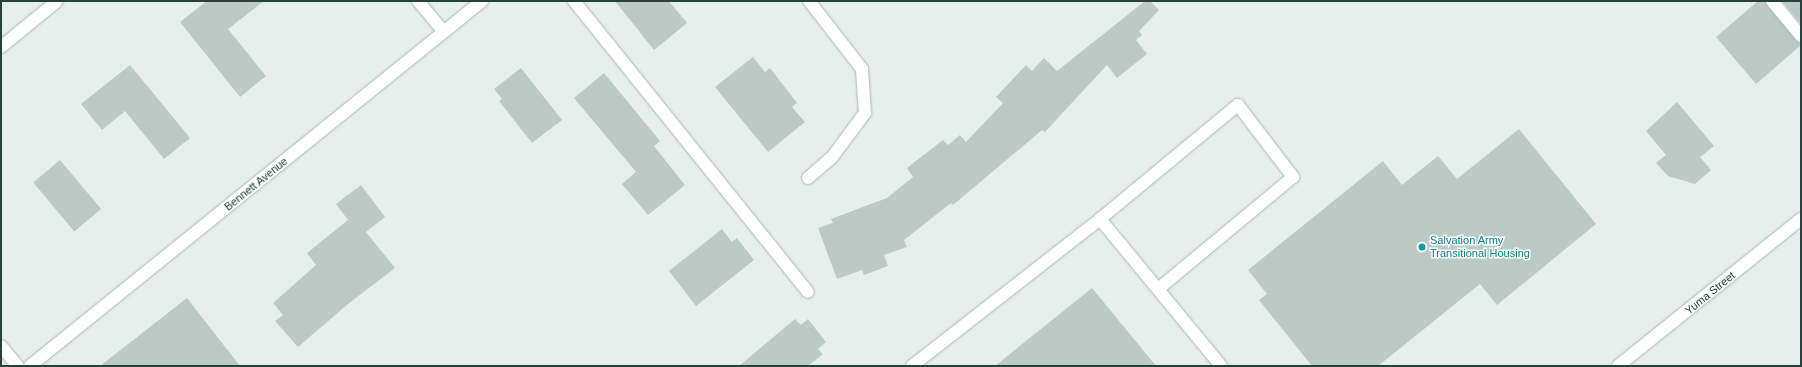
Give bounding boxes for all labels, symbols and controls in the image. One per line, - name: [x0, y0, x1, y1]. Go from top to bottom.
- street label: Bennett Avenue: [222, 154, 290, 214]
- place label: Salvation Army Transitional Housing: [1430, 234, 1530, 260]
- marker: Salvation Army Transitional Housing: [1417, 242, 1427, 252]
- street label: Yuma Street: [1682, 269, 1738, 317]

